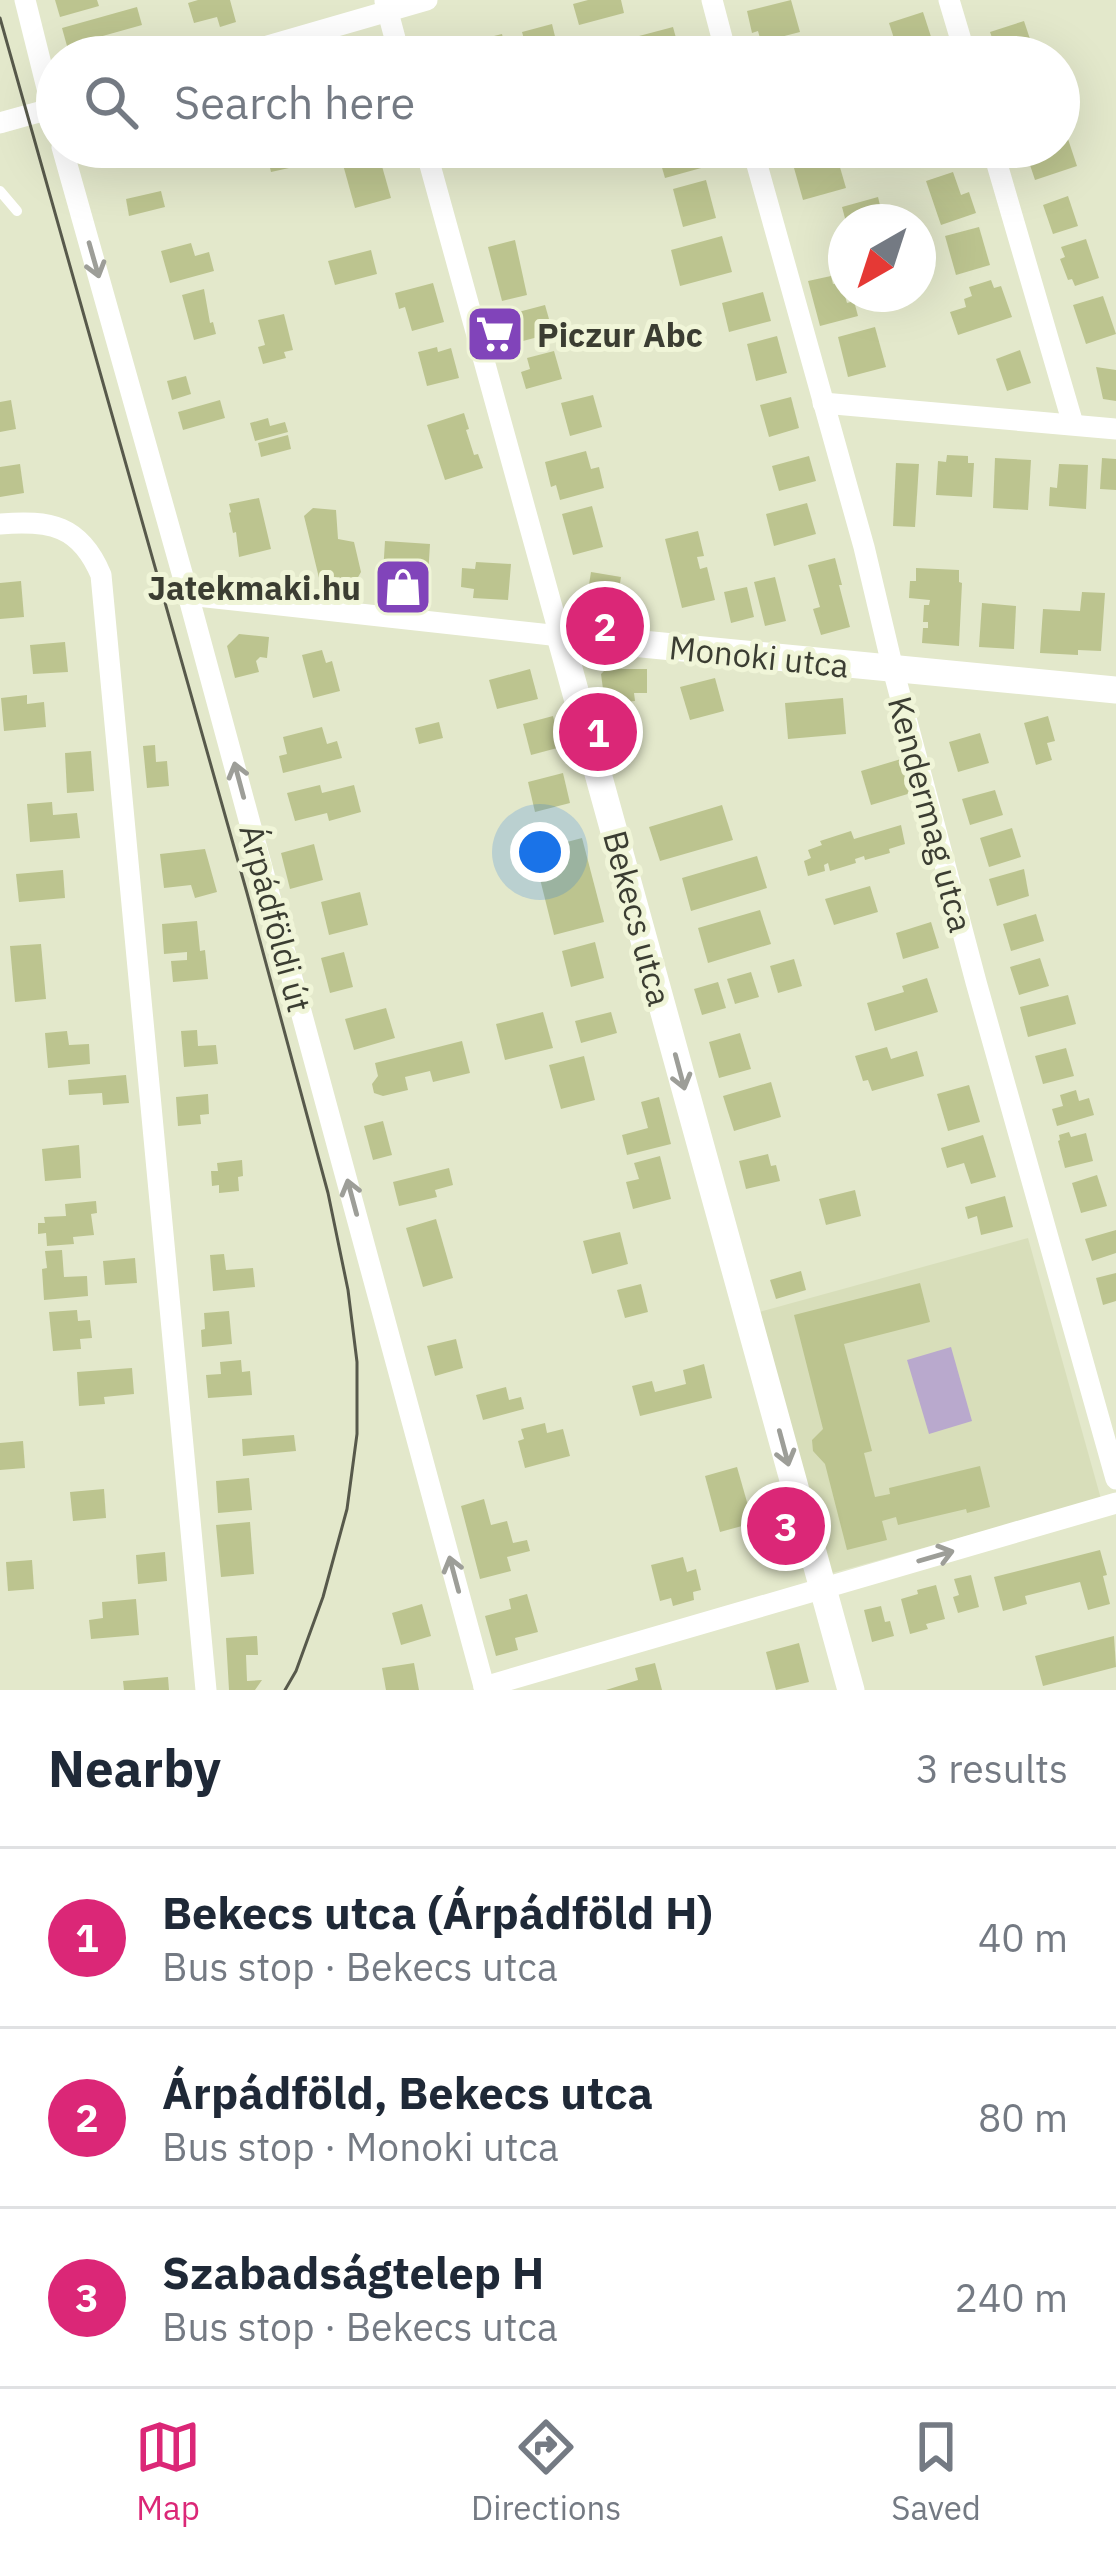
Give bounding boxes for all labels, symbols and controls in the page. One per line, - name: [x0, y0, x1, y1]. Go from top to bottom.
- search box: [36, 36, 1080, 168]
- icon: search: [78, 69, 144, 135]
- text: Search here: [174, 73, 415, 131]
- north arrow: [828, 204, 936, 312]
- one-way arrow: [84, 240, 106, 278]
- supermarket icon: Piczur Abc: [464, 303, 526, 365]
- place label: Piczur Abc: [537, 313, 703, 356]
- shop icon: Jatekmaki.hu: [372, 556, 434, 618]
- place label: Jatekmaki.hu: [148, 566, 361, 609]
- pin: 2: [566, 581, 644, 671]
- street label: Monoki utca: [667, 625, 851, 687]
- pin: 1: [559, 687, 637, 777]
- street label: Kendermag utca: [879, 691, 983, 937]
- one-way arrow: [226, 762, 248, 800]
- street label: Árpádföldi út: [230, 819, 322, 1017]
- your location: [510, 822, 570, 882]
- street label: Bekecs utca: [594, 826, 682, 1010]
- one-way arrow: [671, 1052, 693, 1090]
- one-way arrow: [339, 1179, 361, 1217]
- one-way arrow: [774, 1428, 796, 1466]
- pin: 3: [747, 1481, 825, 1571]
- one-way arrow: [916, 1544, 954, 1566]
- one-way arrow: [441, 1555, 463, 1593]
- text: Nearby: [48, 1735, 221, 1801]
- text: 3 results: [916, 1743, 1068, 1794]
- text: Bekecs utca (Árpádföld H): [162, 1883, 713, 1941]
- text: 1: [75, 1912, 99, 1963]
- text: 40 m: [978, 1912, 1068, 1963]
- text: Bus stop · Bekecs utca: [162, 1941, 558, 1992]
- text: Árpádföld, Bekecs utca: [162, 2063, 653, 2121]
- text: 2: [75, 2092, 99, 2143]
- text: 80 m: [978, 2092, 1068, 2143]
- text: Bus stop · Monoki utca: [162, 2121, 559, 2172]
- text: Szabadságtelep H: [162, 2243, 544, 2301]
- text: 3: [75, 2272, 99, 2323]
- text: 240 m: [955, 2272, 1068, 2323]
- text: Bus stop · Bekecs utca: [162, 2301, 558, 2352]
- tab: Map: [135, 2414, 201, 2529]
- tab: Directions: [471, 2414, 621, 2529]
- tab: Saved: [891, 2414, 981, 2529]

